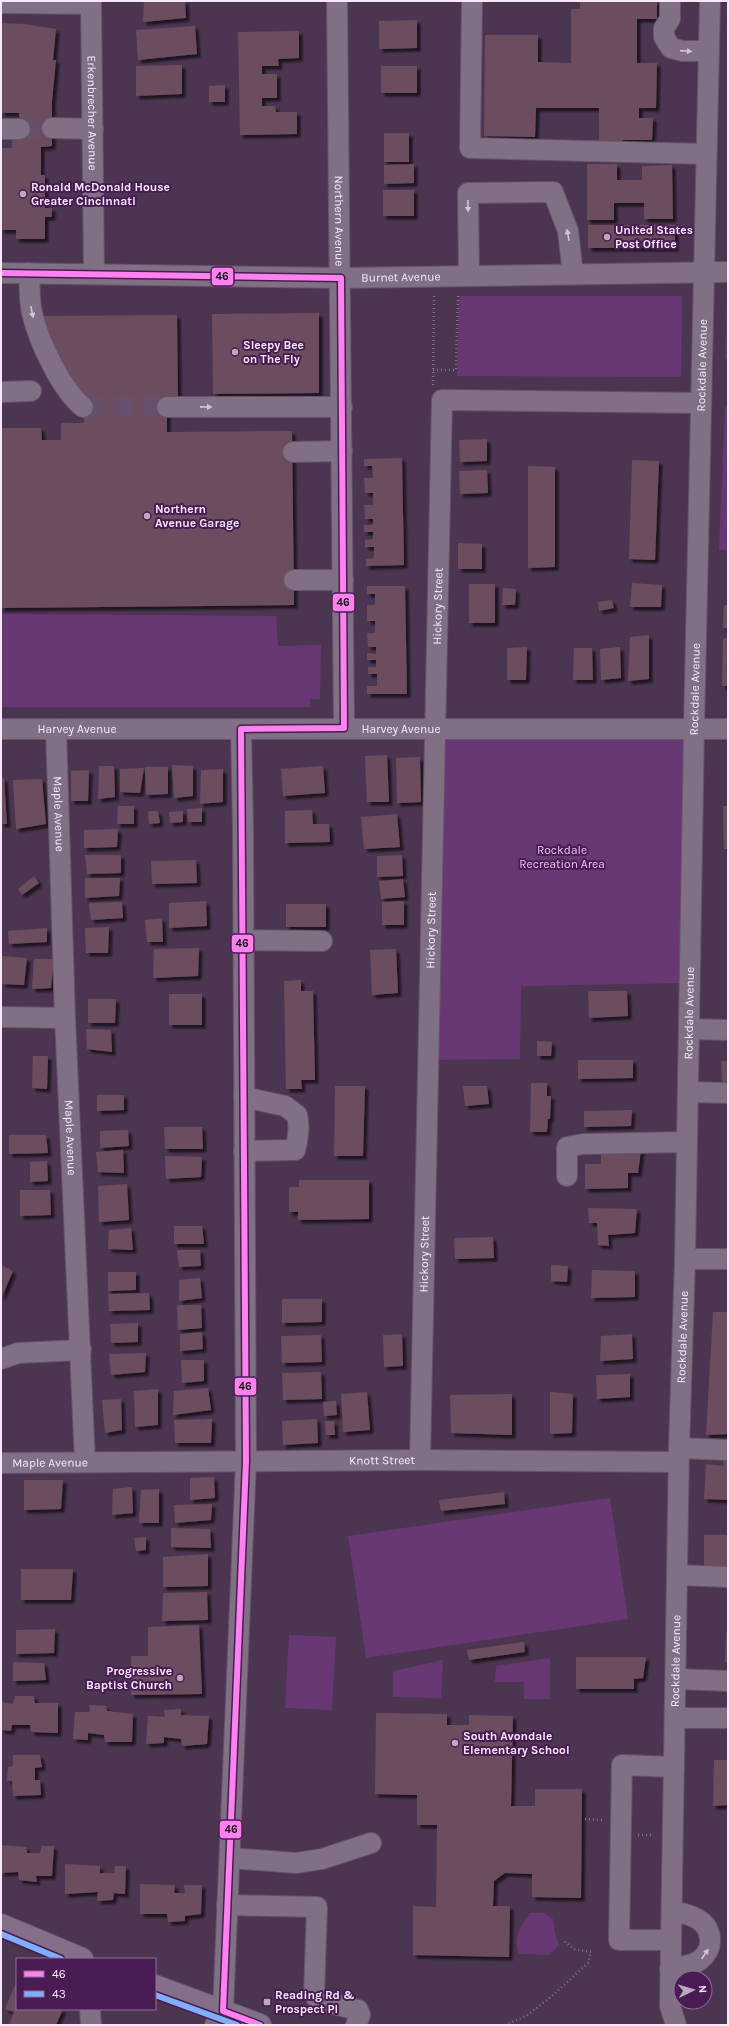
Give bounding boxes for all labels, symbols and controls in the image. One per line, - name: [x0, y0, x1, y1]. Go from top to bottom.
- one-way arrow: [680, 47, 692, 54]
- street label: Erkenbrecher Avenue: [85, 55, 100, 171]
- street label: Northern Avenue: [332, 175, 347, 267]
- place label: Ronald McDonald House Greater Cincinnati: [31, 180, 170, 208]
- marker: Ronald McDonald House Greater Cincinnati: [18, 189, 28, 199]
- one-way arrow: [465, 200, 471, 213]
- place label: United States Post Office: [615, 223, 693, 251]
- one-way arrow: [565, 229, 571, 241]
- marker: United States Post Office: [602, 232, 612, 242]
- line badge: 46: [211, 267, 234, 286]
- street label: Burnet Avenue: [361, 269, 441, 285]
- text: 46: [215, 270, 229, 283]
- one-way arrow: [30, 306, 36, 318]
- street label: Rockdale Avenue: [694, 319, 710, 412]
- place label: Sleepy Bee on The Fly: [243, 338, 304, 366]
- marker: Sleepy Bee on The Fly: [230, 347, 240, 357]
- one-way arrow: [200, 404, 213, 410]
- place label: Northern Avenue Garage: [155, 502, 239, 530]
- marker: Northern Avenue Garage: [142, 511, 152, 521]
- street label: Hickory Street: [430, 567, 446, 645]
- line badge: 46: [332, 593, 355, 612]
- text: 46: [336, 596, 350, 609]
- street label: Rockdale Avenue: [687, 643, 703, 736]
- street label: Harvey Avenue: [37, 722, 117, 736]
- street label: Harvey Avenue: [361, 722, 441, 736]
- street label: Maple Avenue: [50, 776, 67, 852]
- park label: Rockdale Recreation Area: [519, 843, 605, 871]
- street label: Hickory Street: [423, 891, 439, 969]
- line badge: 46: [231, 934, 254, 953]
- text: 46: [235, 937, 249, 950]
- street label: Rockdale Avenue: [681, 967, 697, 1060]
- street label: Maple Avenue: [62, 1100, 79, 1176]
- street label: Hickory Street: [416, 1215, 432, 1293]
- street label: Rockdale Avenue: [674, 1291, 691, 1384]
- line badge: 46: [234, 1377, 257, 1396]
- text: 46: [238, 1380, 252, 1393]
- street label: Knott Street: [349, 1453, 416, 1468]
- street label: Maple Avenue: [12, 1455, 88, 1470]
- street label: Rockdale Avenue: [668, 1615, 683, 1707]
- place label: Progressive Baptist Church: [86, 1664, 172, 1692]
- marker: Progressive Baptist Church: [175, 1673, 185, 1683]
- place label: South Avondale Elementary School: [463, 1729, 570, 1757]
- marker: South Avondale Elementary School: [450, 1738, 460, 1748]
- line badge: 46: [219, 1820, 242, 1839]
- text: 46: [224, 1823, 238, 1836]
- one-way arrow: [701, 1948, 708, 1960]
- legend: [16, 1958, 156, 2010]
- text: 46: [52, 1967, 66, 1981]
- north arrow: [673, 1970, 713, 2010]
- text: N: [696, 1985, 709, 1994]
- text: 43: [52, 1987, 66, 2001]
- place label: Reading Rd & Prospect Pl: [275, 1988, 355, 2016]
- marker: Reading Rd & Prospect Pl: [262, 1997, 272, 2007]

